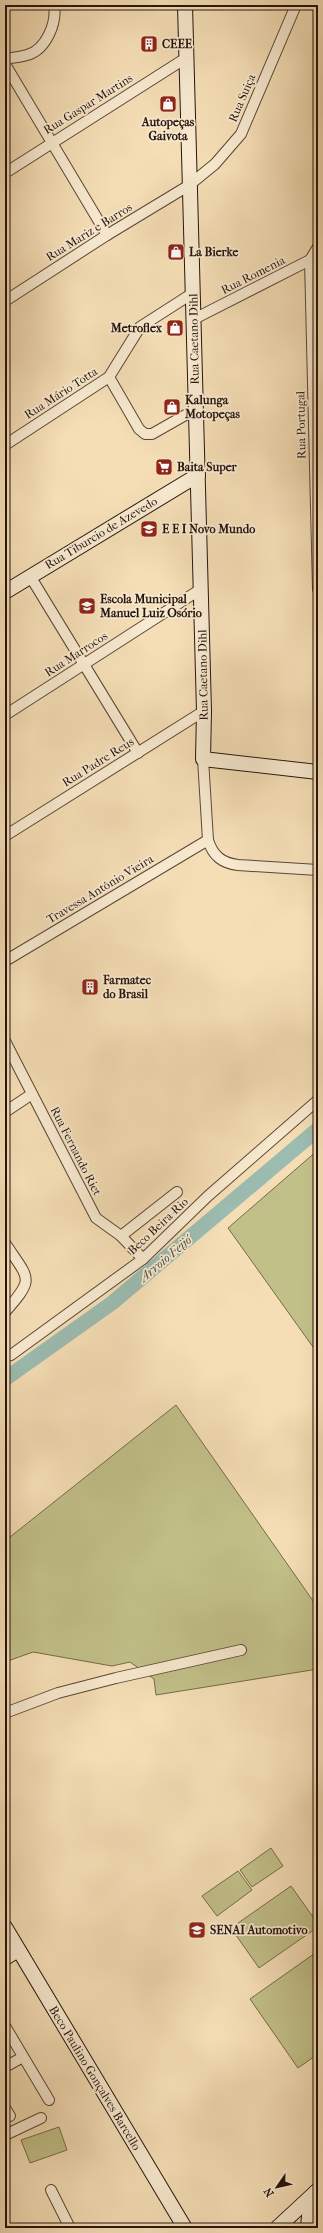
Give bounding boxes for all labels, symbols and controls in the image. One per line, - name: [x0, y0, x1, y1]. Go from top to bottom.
- building icon: CEEE: [139, 34, 159, 54]
- place label: CEEE: [162, 37, 193, 51]
- street label: Rua Gaspar Martins: [41, 71, 136, 137]
- street label: Rua Suiça: [226, 72, 259, 124]
- shop icon: Autopeças Gaivota: [158, 94, 178, 114]
- place label: Autopeças Gaivota: [141, 115, 195, 143]
- street label: Rua Mariz e Barros: [43, 200, 135, 264]
- shop icon: La Bierke: [166, 242, 186, 262]
- place label: La Bierke: [189, 245, 239, 259]
- street label: Rua Romenia: [219, 253, 288, 297]
- street label: Rua Caetano Dihl: [186, 293, 202, 385]
- shop icon: Metroflex: [165, 318, 185, 338]
- place label: Metroflex: [110, 321, 163, 335]
- street label: Rua Mário Totta: [22, 364, 101, 422]
- street label: Rua Portugal: [293, 390, 309, 459]
- place label: Kalunga Motopeças: [184, 393, 241, 422]
- shop icon: Kalunga Motopeças: [162, 397, 182, 417]
- supermarket icon: Baita Super: [154, 457, 174, 477]
- place label: Baita Super: [177, 460, 238, 475]
- street label: Rua Tiburcio de Azevedo: [42, 494, 160, 572]
- school or university icon: E E I Novo Mundo: [139, 519, 159, 539]
- place label: E E I Novo Mundo: [162, 522, 255, 536]
- place label: Escola Municipal Manuel Luiz Osório: [99, 592, 202, 620]
- school or university icon: Escola Municipal Manuel Luiz Osório: [77, 596, 97, 616]
- street label: Rua Marrocos: [42, 628, 110, 679]
- street label: Rua Caetano Dihl: [195, 629, 211, 721]
- street label: Rua Padre Reus: [60, 734, 137, 790]
- street label: Travessa Antônio Vieira: [44, 851, 156, 926]
- place label: Farmatec do Brasil: [102, 973, 152, 1001]
- building icon: Farmatec do Brasil: [80, 977, 100, 997]
- street label: Rua Fernando Riet: [48, 1104, 105, 1198]
- street label: Beco Beira-Rio: [125, 1195, 191, 1257]
- water label: Arroio Feijó: [135, 1231, 196, 1286]
- school or university icon: SENAI Automotivo: [187, 1920, 207, 1940]
- place label: SENAI Automotivo: [210, 1923, 308, 1937]
- street label: Beco Paulino Gonçalves Barcello: [45, 2003, 144, 2153]
- north arrow: [257, 2167, 297, 2207]
- text: N: [261, 2185, 277, 2199]

